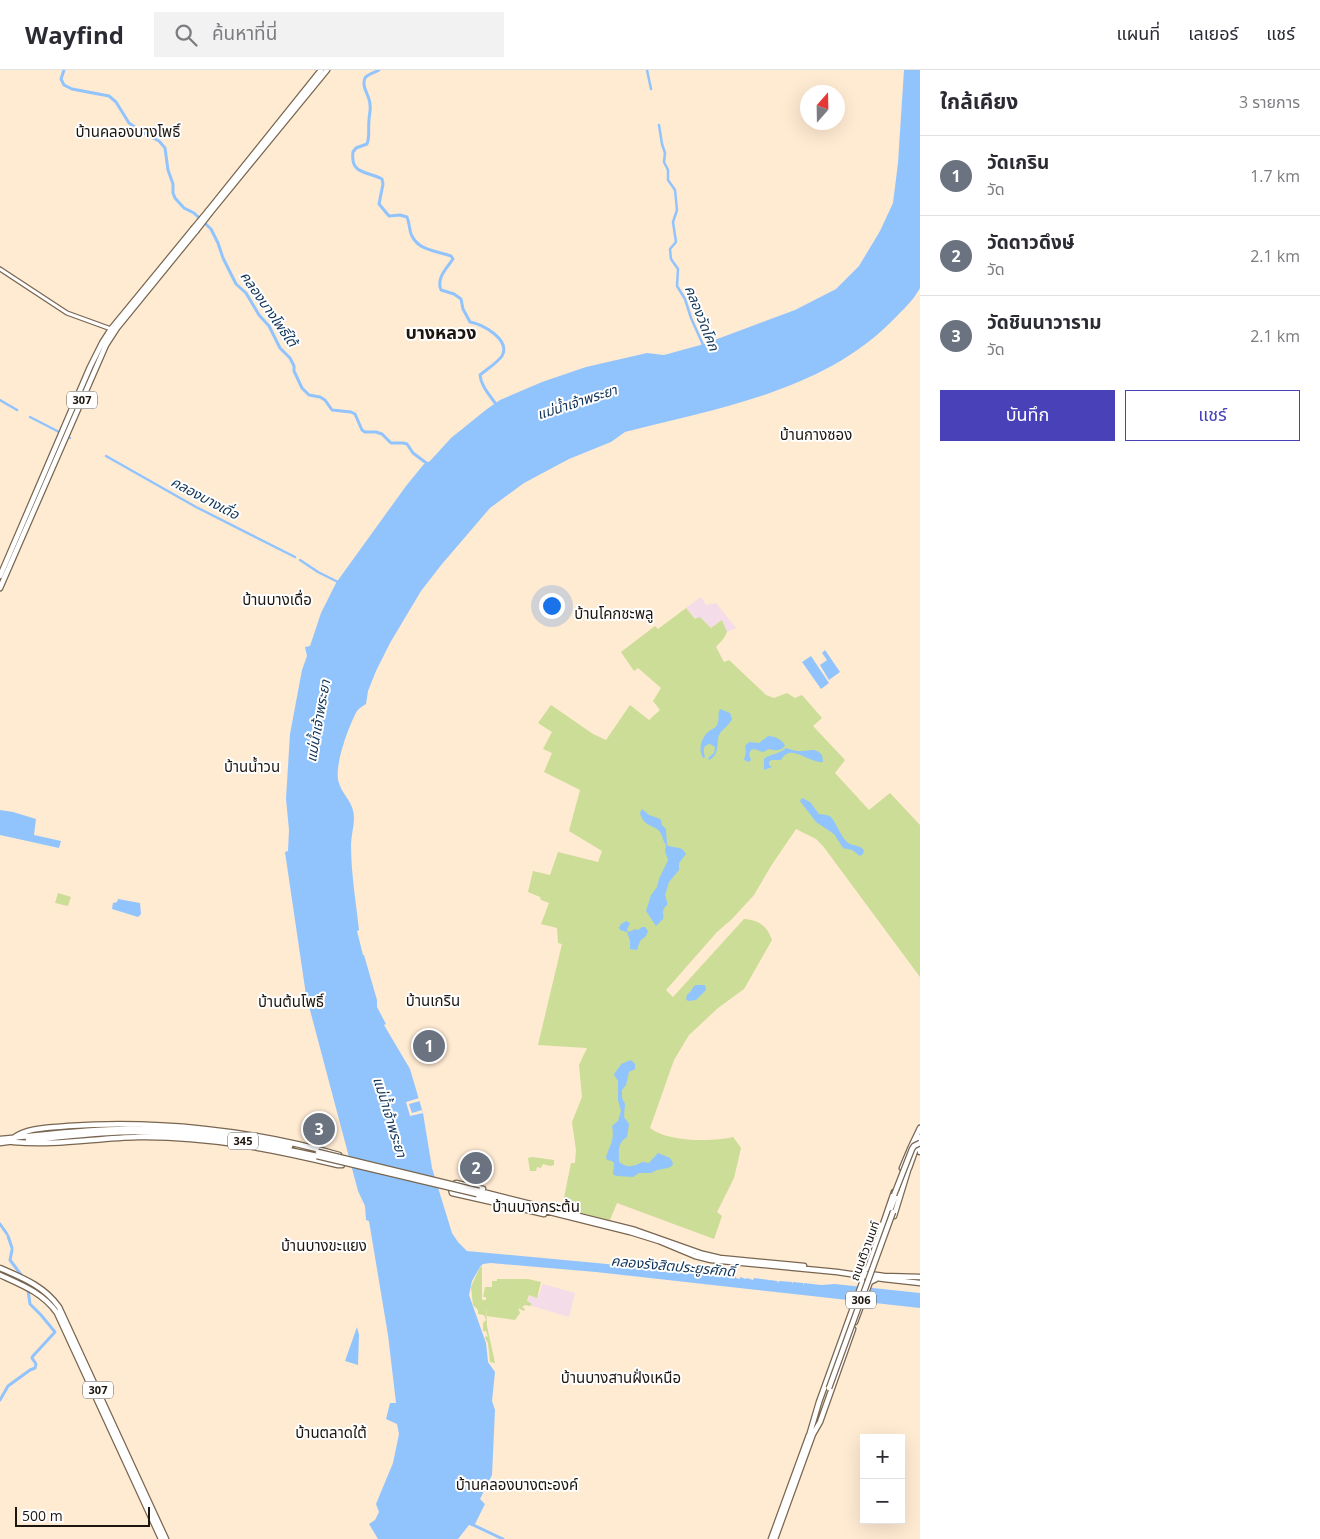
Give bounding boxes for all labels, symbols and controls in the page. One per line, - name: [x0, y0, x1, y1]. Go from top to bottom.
- search box: [154, 12, 504, 57]
- text: Wayfind: [25, 18, 124, 51]
- text: ค้นหาที่นี่: [212, 20, 277, 46]
- icon: search: [172, 21, 200, 49]
- text: แผนที่: [1116, 21, 1160, 45]
- text: เลเยอร์: [1188, 21, 1238, 45]
- text: แชร์: [1266, 21, 1295, 45]
- north arrow: [800, 85, 845, 130]
- text: ใกล้เคียง: [940, 87, 1018, 115]
- text: 3 รายการ: [1239, 91, 1300, 113]
- district label: บ้านคลองบางโพธิ์: [76, 121, 181, 141]
- text: วัดเกริน: [987, 149, 1049, 175]
- text: 1: [951, 165, 961, 187]
- text: 1.7 km: [1250, 165, 1300, 187]
- text: วัด: [987, 178, 1005, 200]
- text: วัดดาวดึงษ์: [987, 229, 1075, 255]
- text: 2: [951, 245, 961, 267]
- text: 2.1 km: [1250, 245, 1300, 267]
- text: วัด: [987, 258, 1005, 280]
- water label: คลองบางโพธิ์ใต้: [236, 267, 304, 352]
- water label: คลองวัดโคก: [681, 282, 724, 354]
- text: วัดชินนาวาราม: [987, 309, 1101, 335]
- district label: บางหลวง: [405, 320, 477, 344]
- text: 3: [951, 325, 961, 347]
- text: 2.1 km: [1250, 325, 1300, 347]
- text: วัด: [987, 338, 1005, 360]
- water label: แม่น้ำเจ้าพระยา: [534, 379, 620, 423]
- button: บันทึก: [940, 390, 1115, 441]
- button: แชร์: [1125, 390, 1300, 441]
- road number: 307: [67, 392, 97, 408]
- district label: บ้านกางซอง: [780, 424, 852, 444]
- water label: คลองบางเดื่อ: [168, 472, 243, 524]
- district label: บ้านบางเดื่อ: [242, 589, 312, 609]
- your location: [539, 593, 565, 619]
- district label: บ้านโคกชะพลู: [574, 603, 654, 623]
- water label: แม่น้ำเจ้าพระยา: [301, 677, 334, 763]
- district label: บ้านน้ำวน: [224, 756, 280, 776]
- district label: บ้านเกริน: [406, 990, 460, 1010]
- district label: บ้านต้นโพธิ์: [258, 991, 324, 1011]
- pin: 1: [413, 1027, 445, 1065]
- water label: แม่น้ำเจ้าพระยา: [369, 1074, 412, 1161]
- pin: 3: [303, 1110, 335, 1148]
- road number: 345: [228, 1132, 258, 1150]
- pin: 2: [460, 1149, 492, 1187]
- district label: บ้านบางกระต้น: [492, 1196, 580, 1216]
- street label: ถนนติวานนท์: [846, 1219, 883, 1283]
- district label: บ้านบางขะแยง: [281, 1235, 367, 1255]
- water label: คลองรังสิตประยูรศักดิ์: [610, 1251, 740, 1281]
- road number: 306: [846, 1292, 876, 1308]
- district label: บ้านบางสานฝั่งเหนือ: [561, 1367, 681, 1387]
- road number: 307: [83, 1382, 113, 1398]
- district label: บ้านตลาดใต้: [295, 1422, 367, 1442]
- map controls: [860, 1434, 905, 1524]
- button: +: [860, 1434, 905, 1479]
- district label: บ้านคลองบางตะองค์: [456, 1474, 578, 1494]
- button: −: [860, 1479, 905, 1524]
- scale bar: [15, 1504, 150, 1527]
- text: 500 m: [22, 1506, 63, 1525]

